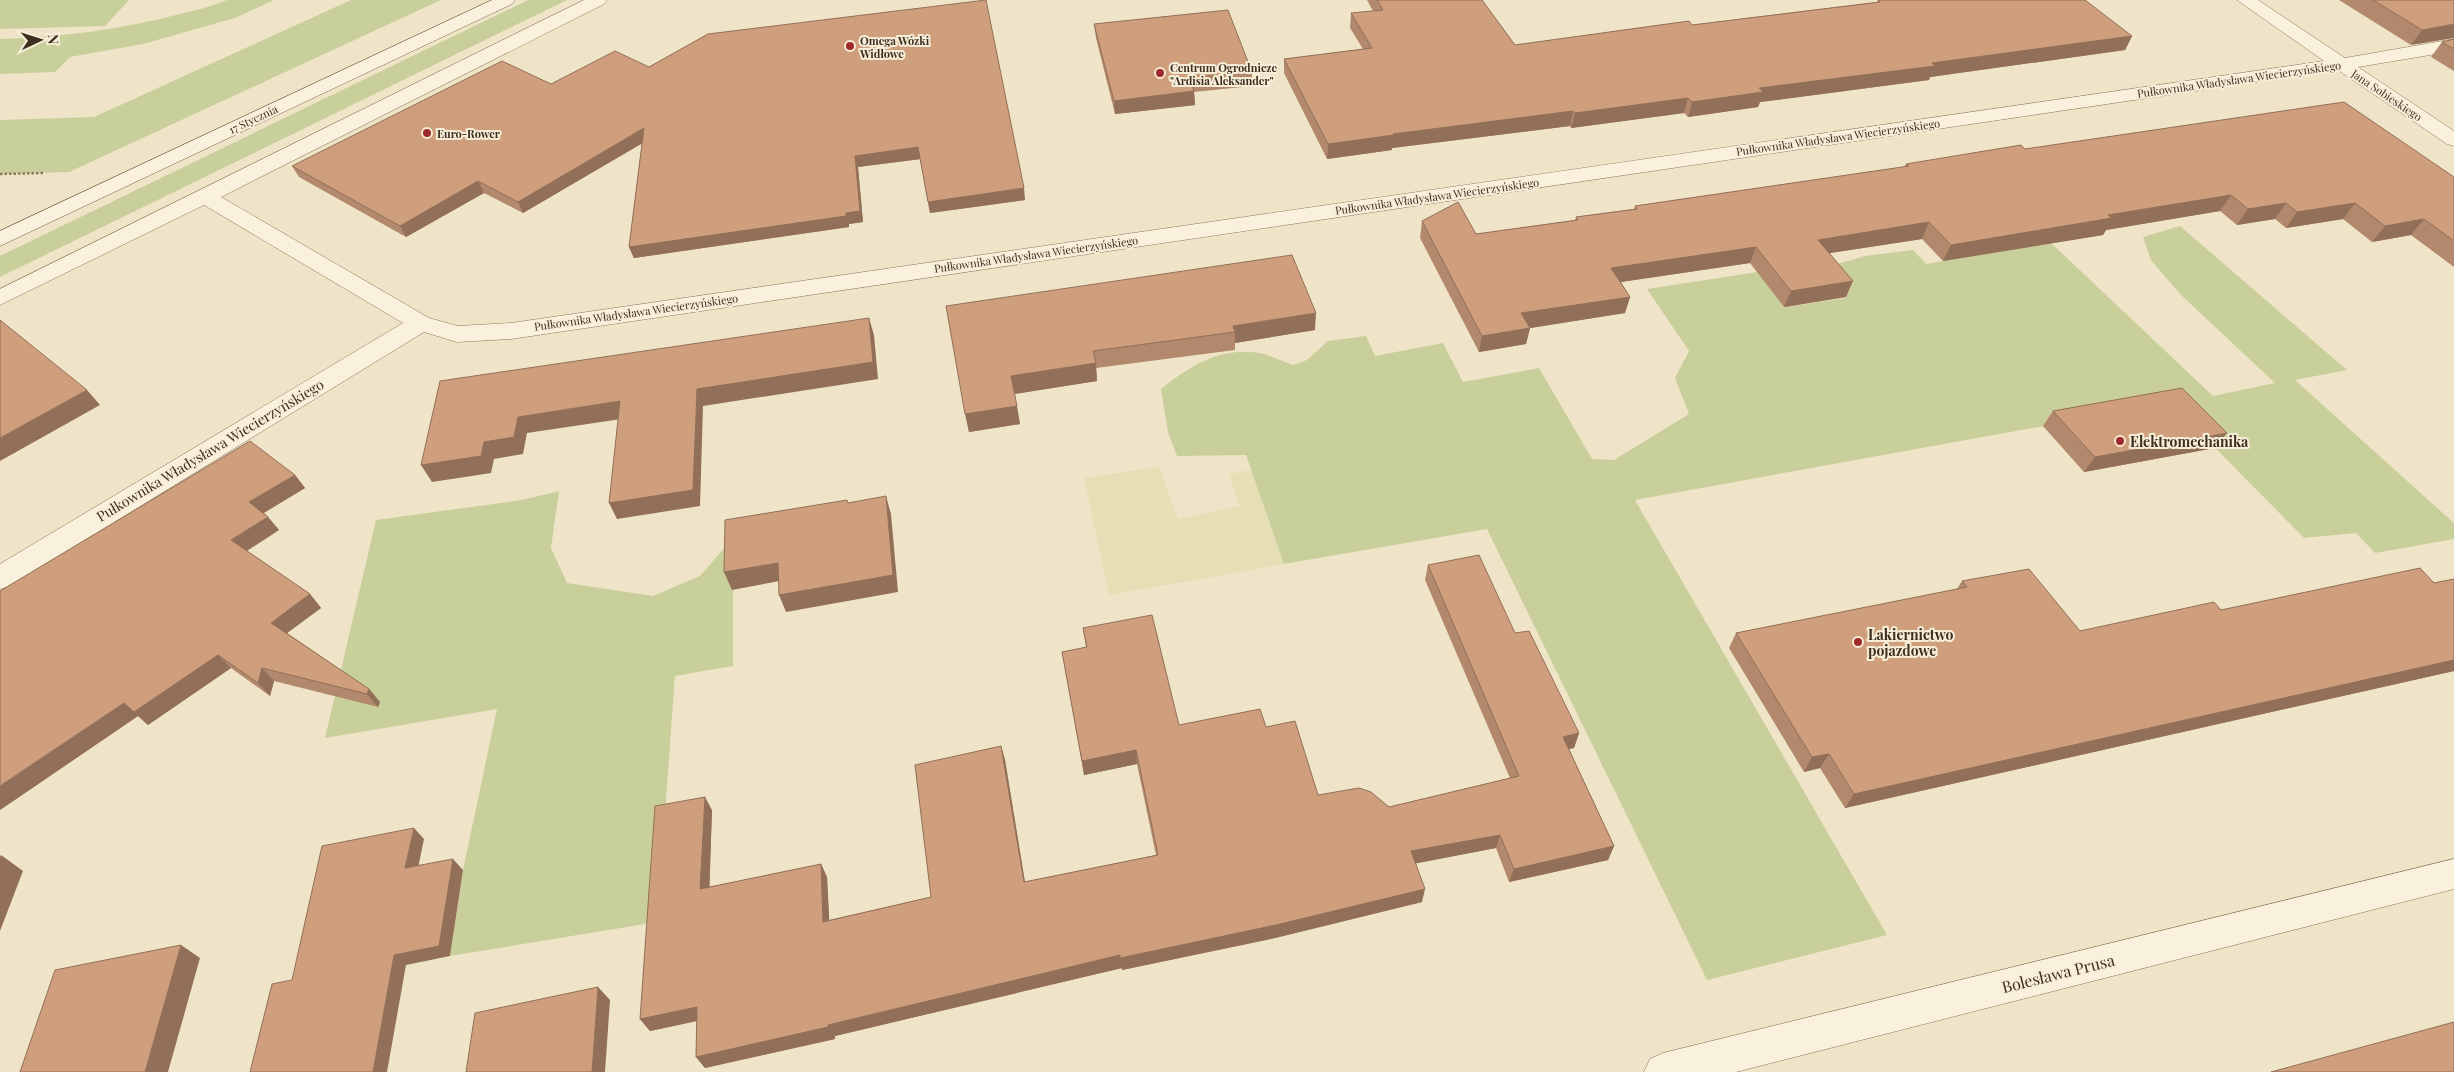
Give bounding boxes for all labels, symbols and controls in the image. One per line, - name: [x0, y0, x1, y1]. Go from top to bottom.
- north arrow: [15, 15, 65, 65]
- text: N: [44, 33, 63, 45]
- place label: Omega Wózki Widłowe: [859, 33, 930, 61]
- marker: Omega Wózki Widłowe: [844, 40, 856, 52]
- street label: Pułkownika Władysława Wiecierzyńskiego: [2136, 57, 2342, 101]
- place label: Centrum Ogrodnicze "Ardisia Aleksander": [1170, 60, 1278, 88]
- street label: Jana Sobieskiego: [2348, 65, 2425, 124]
- marker: Centrum Ogrodnicze "Ardisia Aleksander": [1154, 67, 1166, 79]
- street label: 17 Stycznia: [226, 101, 280, 137]
- street label: Pułkownika Władysława Wiecierzyńskiego: [1735, 115, 1941, 159]
- place label: Euro-Rower: [437, 126, 501, 141]
- marker: Euro-Rower: [421, 127, 433, 139]
- street label: Pułkownika Władysława Wiecierzyńskiego: [1334, 174, 1540, 218]
- street label: Pułkownika Władysława Wiecierzyńskiego: [933, 232, 1139, 276]
- street label: Pułkownika Władysława Wiecierzyńskiego: [533, 290, 739, 334]
- street label: Pułkownika Władysława Wiecierzyńskiego: [93, 374, 327, 526]
- place label: Elektromechanika: [2130, 432, 2249, 451]
- marker: Elektromechanika: [2114, 435, 2126, 447]
- place label: Lakiernictwo pojazdowe: [1868, 625, 1954, 660]
- marker: Lakiernictwo pojazdowe: [1852, 636, 1864, 648]
- street label: Bolesława Prusa: [1999, 949, 2117, 997]

